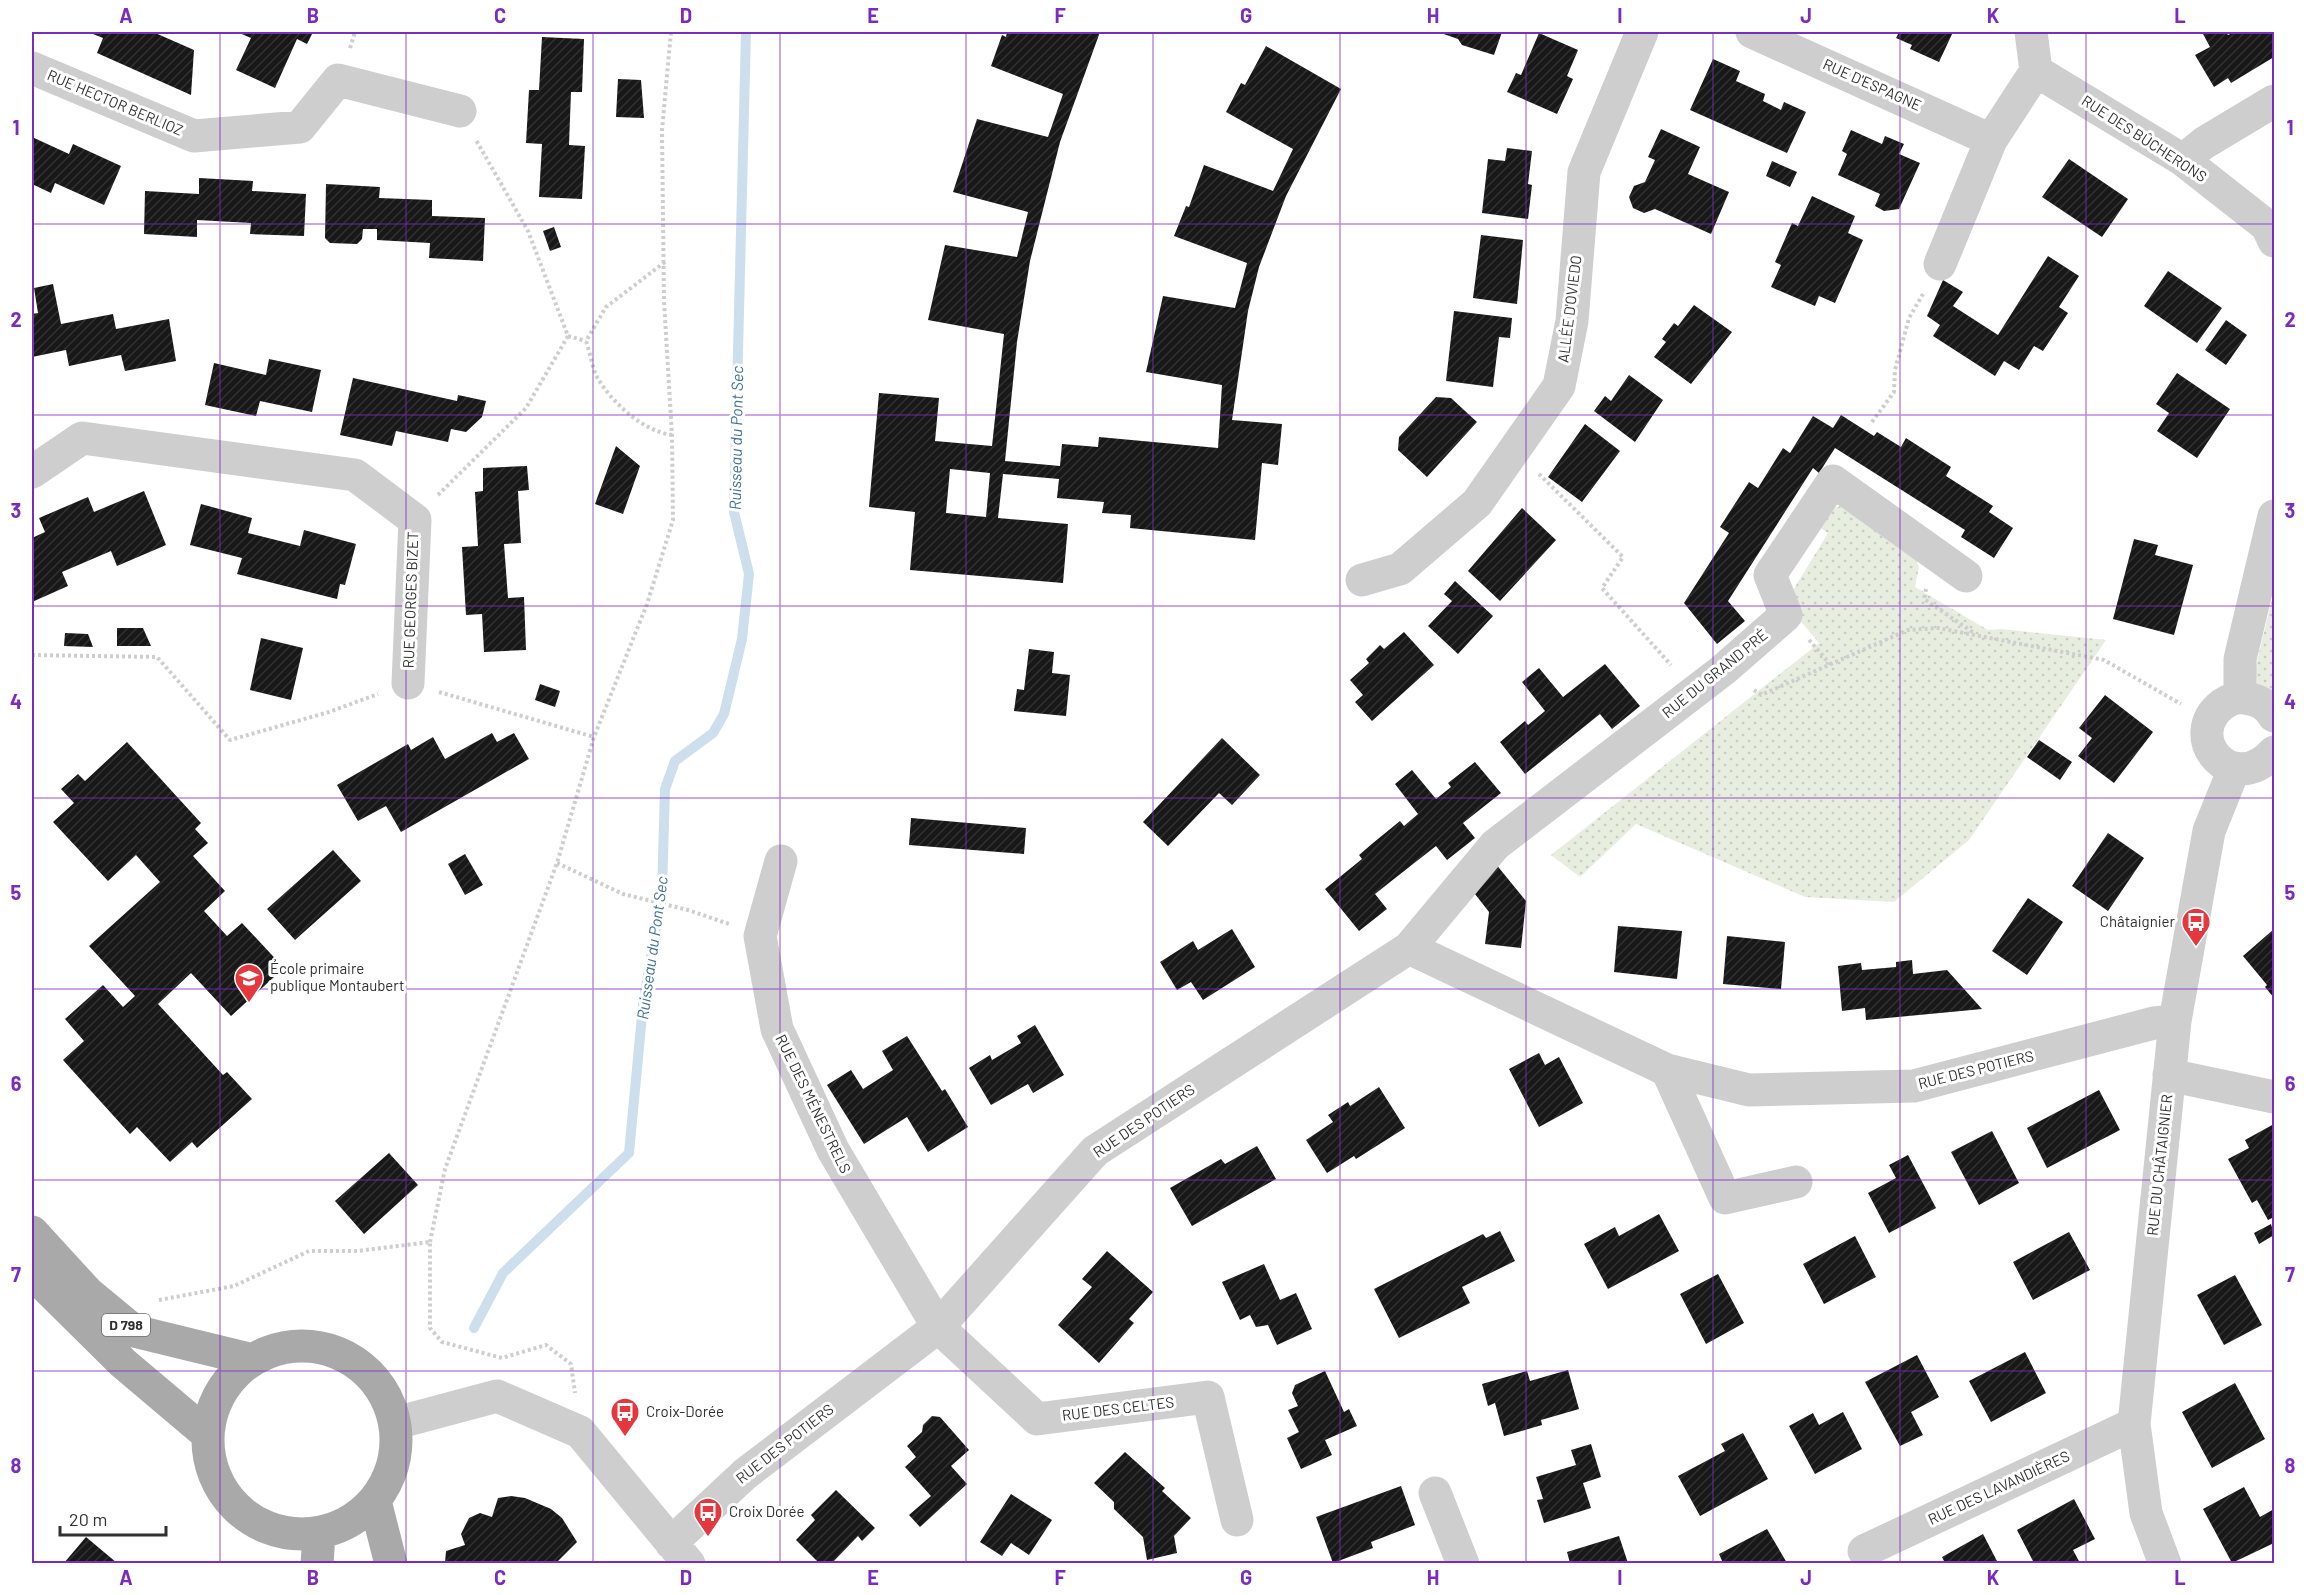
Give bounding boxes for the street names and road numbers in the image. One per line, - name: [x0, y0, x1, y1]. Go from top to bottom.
- street label: RUE D'ESPAGNE: [1820, 54, 1924, 114]
- street label: RUE HECTOR BERLIOZ: [45, 65, 186, 139]
- street label: RUE DES BÛCHERONS: [2079, 91, 2210, 185]
- street label: ALLÉE D'OVIEDO: [1553, 254, 1585, 364]
- street label: RUE GEORGES BIZET: [399, 531, 421, 669]
- street label: RUE DU GRAND PRÉ: [1658, 625, 1771, 721]
- street label: RUE DES MÉNESTRELS: [772, 1031, 855, 1176]
- street label: RUE DES POTIERS: [1916, 1046, 2035, 1092]
- street label: RUE DES POTIERS: [1089, 1080, 1198, 1161]
- street label: RUE DU CHÂTAIGNIER: [2143, 1093, 2175, 1237]
- road number: D 798: [102, 1314, 150, 1336]
- street label: RUE DES CELTES: [1061, 1392, 1175, 1424]
- street label: RUE DES POTIERS: [732, 1400, 837, 1487]
- street label: RUE DES LAVANDIÈRES: [1925, 1446, 2072, 1528]

